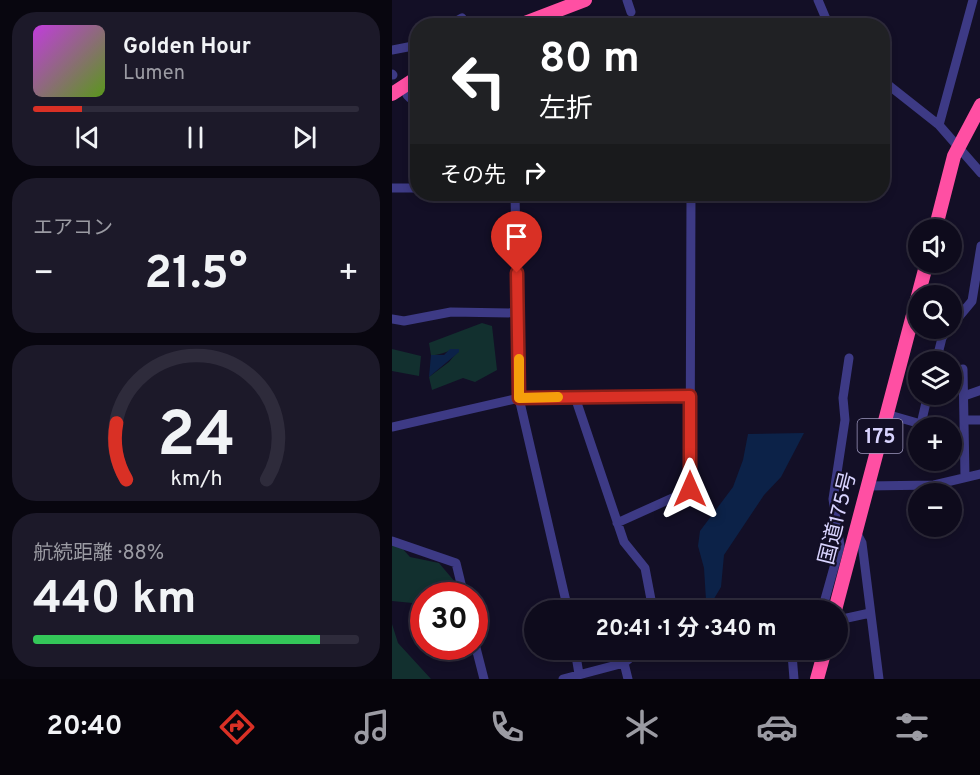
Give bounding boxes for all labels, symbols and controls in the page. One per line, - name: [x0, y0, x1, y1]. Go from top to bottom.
- text: Golden Hour: [123, 34, 251, 61]
- text: 80 m: [539, 34, 640, 87]
- icon: left: [440, 42, 518, 120]
- text: Lumen: [123, 61, 185, 87]
- text: 左折: [539, 93, 593, 127]
- icon: previous: [71, 121, 104, 154]
- icon: pause: [179, 121, 212, 154]
- icon: next: [288, 121, 321, 154]
- icon: right: [518, 156, 551, 189]
- text: その先: [440, 163, 506, 190]
- pin: [491, 211, 542, 273]
- text: エアコン: [33, 216, 113, 242]
- map controls: [908, 219, 962, 537]
- button: sound: [908, 219, 962, 273]
- icon: arrive: [500, 220, 533, 253]
- text: 21.5°: [145, 247, 247, 304]
- text: −: [33, 254, 54, 296]
- text: +: [338, 254, 359, 296]
- button: search: [908, 285, 962, 339]
- button: layers: [908, 351, 962, 405]
- text: 24: [157, 399, 235, 478]
- button: +: [908, 417, 962, 471]
- road number: 175: [858, 419, 902, 453]
- position arrow: [658, 457, 722, 521]
- text: km/h: [170, 466, 222, 493]
- street label: 国道175号: [814, 469, 863, 568]
- button: −: [908, 483, 962, 537]
- text: 航続距離 · 88%: [33, 541, 164, 567]
- text: 440 km: [33, 572, 196, 629]
- speed limit sign: 30: [410, 582, 488, 660]
- text: 20:41 · 1 分 · 340 m: [595, 616, 777, 643]
- icon: directions: [216, 706, 258, 748]
- icon: music: [351, 706, 393, 748]
- icon: phone: [486, 706, 528, 748]
- icon: climate: [621, 706, 663, 748]
- icon: car: [756, 706, 798, 748]
- icon: filters: [891, 706, 933, 748]
- text: 20:40: [47, 710, 123, 744]

